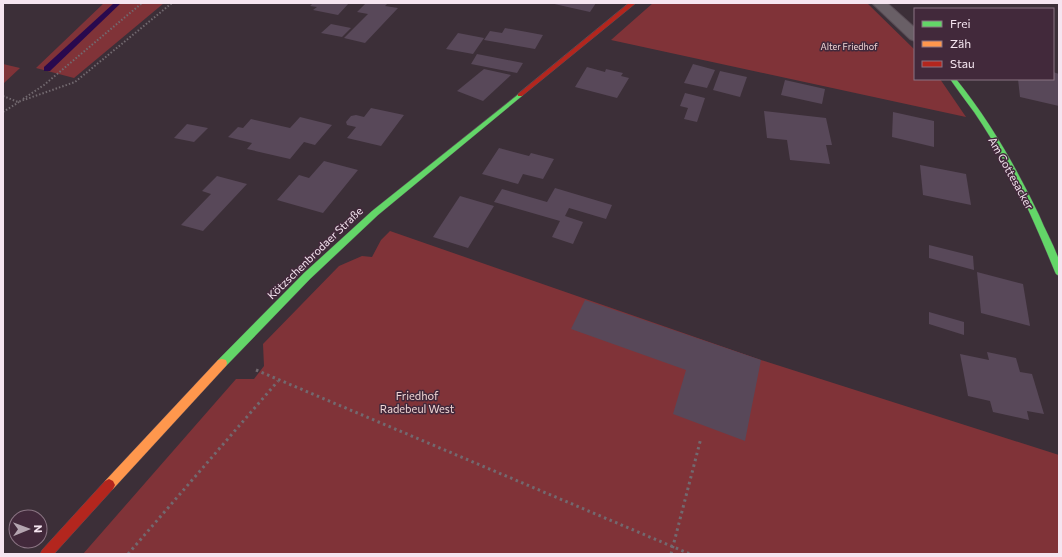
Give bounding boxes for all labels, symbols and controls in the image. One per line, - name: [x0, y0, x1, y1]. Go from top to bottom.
- legend: [914, 8, 1054, 80]
- text: Frei: [950, 16, 971, 30]
- text: Zäh: [950, 36, 971, 50]
- park label: Alter Friedhof: [820, 41, 878, 52]
- text: Stau: [950, 56, 975, 70]
- street label: Am Gottesacker: [986, 134, 1037, 212]
- street label: Kötzschenbrodaer Straße: [264, 204, 365, 302]
- park label: Friedhof Radebeul West: [380, 389, 455, 415]
- north arrow: [8, 509, 48, 549]
- text: N: [32, 525, 45, 533]

